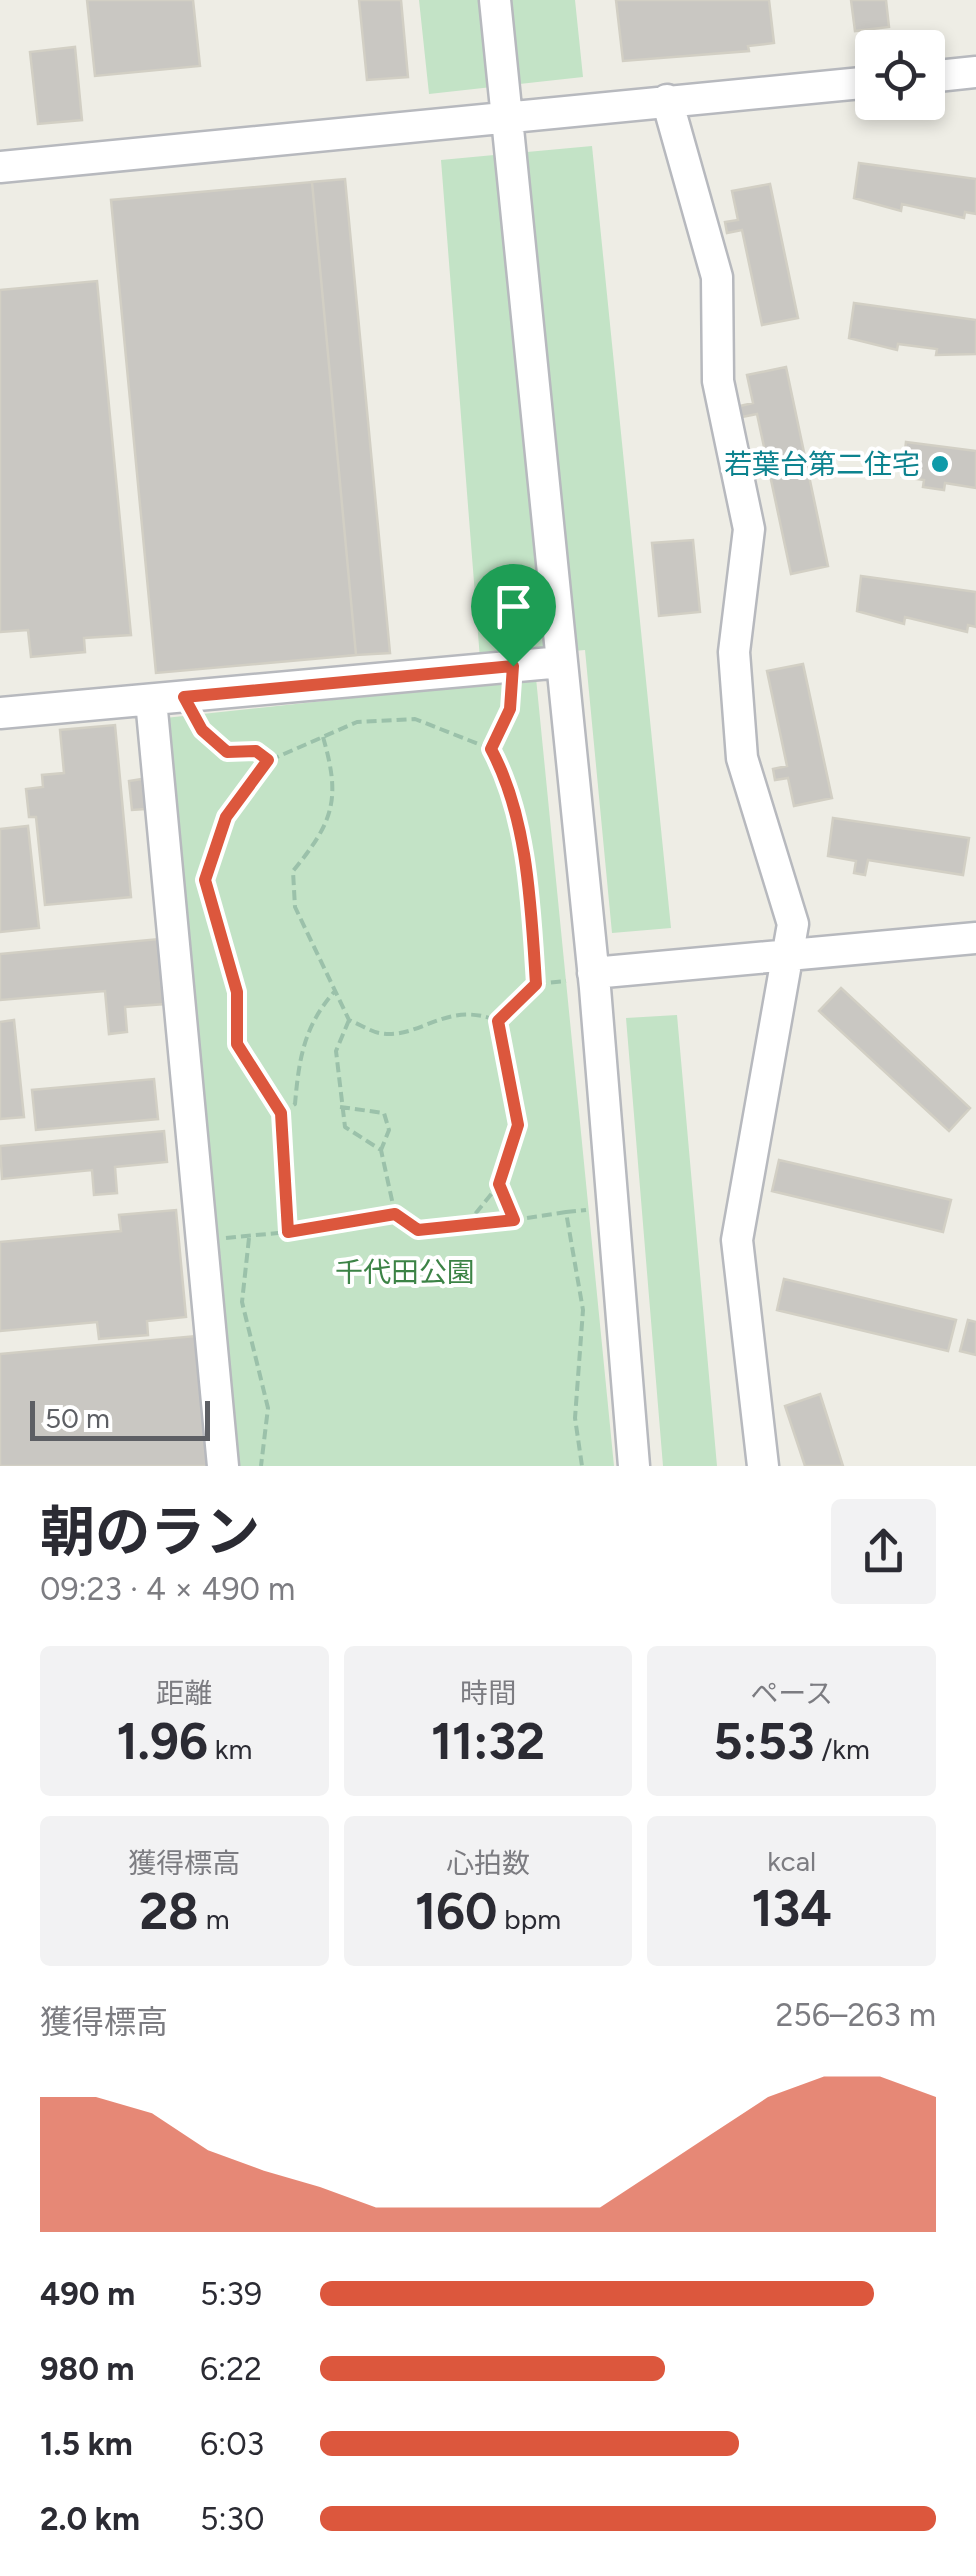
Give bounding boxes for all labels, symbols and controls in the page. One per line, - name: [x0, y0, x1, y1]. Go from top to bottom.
- map controls: [855, 30, 945, 120]
- button: locate: [855, 30, 945, 120]
- place label: 若葉台第二住宅: [724, 447, 920, 481]
- marker: 若葉台第二住宅: [929, 453, 951, 475]
- pin: [471, 564, 556, 667]
- icon: arrive: [486, 579, 541, 634]
- park label: 千代田公園: [335, 1255, 475, 1289]
- scale bar: [30, 1396, 210, 1441]
- text: 50 m: [45, 1401, 110, 1435]
- text: 朝のラン: [40, 1499, 260, 1565]
- button: share: [831, 1499, 936, 1604]
- text: 09:23 · 4 × 490 m: [40, 1570, 295, 1608]
- text: 距離: [156, 1676, 212, 1710]
- text: 時間: [460, 1676, 516, 1710]
- text: ペース: [750, 1676, 833, 1710]
- text: 1.96: [116, 1711, 208, 1772]
- text: 11:32: [431, 1711, 545, 1772]
- text: 5:53: [714, 1711, 815, 1772]
- text: km: [208, 1732, 252, 1766]
- text: /km: [815, 1732, 870, 1766]
- text: kcal: [767, 1844, 816, 1878]
- text: 獲得標高: [128, 1846, 240, 1880]
- text: 心拍数: [446, 1846, 530, 1880]
- text: 134: [751, 1878, 832, 1939]
- text: 28: [139, 1881, 199, 1942]
- text: 160: [415, 1881, 497, 1942]
- text: m: [199, 1902, 229, 1936]
- text: bpm: [497, 1902, 561, 1936]
- text: 256–263 m: [775, 1996, 936, 2034]
- text: 獲得標高: [40, 2003, 168, 2041]
- text: 490 m: [40, 2275, 135, 2313]
- text: 5:39: [200, 2275, 262, 2313]
- text: 980 m: [40, 2350, 134, 2388]
- text: 6:22: [200, 2350, 262, 2388]
- text: 1.5 km: [40, 2425, 133, 2463]
- text: 6:03: [200, 2425, 264, 2463]
- text: 2.0 km: [40, 2500, 140, 2538]
- text: 5:30: [200, 2500, 264, 2538]

